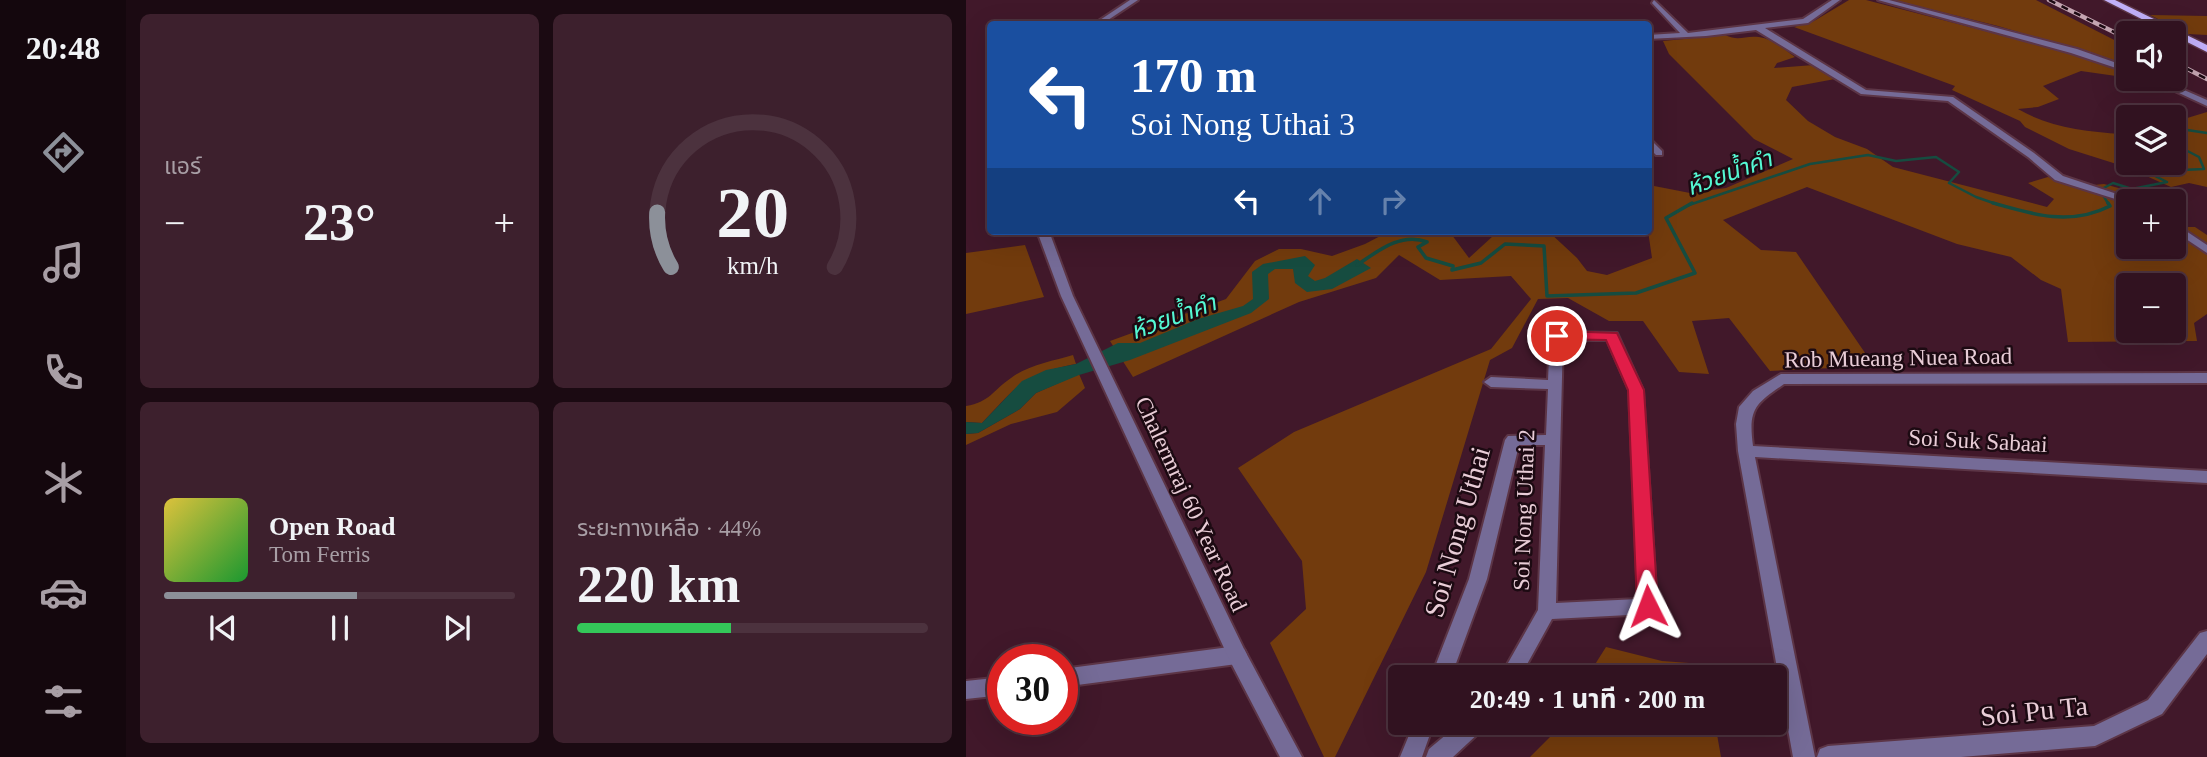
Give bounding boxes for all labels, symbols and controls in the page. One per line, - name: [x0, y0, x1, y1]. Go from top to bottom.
- map controls: [2116, 21, 2186, 343]
- button: sound: [2116, 21, 2186, 91]
- text: 20:48: [26, 30, 100, 66]
- text: 170 m: [1130, 48, 1257, 103]
- icon: left: [1015, 49, 1106, 140]
- button: layers: [2116, 105, 2186, 175]
- text: Soi Nong Uthai 3: [1130, 106, 1355, 142]
- icon: directions: [39, 128, 88, 177]
- water label: ห้วยน้ำคำ: [1681, 141, 1776, 200]
- text: แอร์: [164, 154, 201, 179]
- text: 20: [716, 172, 789, 253]
- icon: left: [1228, 182, 1266, 220]
- icon: ahead: [1301, 182, 1339, 220]
- icon: right: [1374, 182, 1412, 220]
- button: +: [2116, 189, 2186, 259]
- text: 23°: [303, 194, 376, 251]
- text: −: [164, 202, 185, 244]
- text: +: [494, 202, 515, 244]
- icon: music: [39, 238, 88, 287]
- text: km/h: [727, 252, 779, 279]
- button: −: [2116, 273, 2186, 343]
- water label: ห้วยน้ำคำ: [1125, 285, 1220, 344]
- pin: [1527, 306, 1587, 366]
- icon: arrive: [1538, 317, 1576, 355]
- street label: Rob Mueang Nuea Road: [1784, 344, 2013, 372]
- icon: phone: [39, 348, 88, 397]
- street label: Chalermraj 60 Year Road: [1130, 393, 1252, 616]
- street label: Soi Suk Sabaai: [1908, 425, 2048, 457]
- street label: Soi Nong Uthai 2: [1509, 429, 1539, 591]
- street label: Soi Nong Uthai: [1418, 443, 1496, 621]
- icon: climate: [39, 458, 88, 507]
- text: Open Road: [269, 512, 395, 541]
- text: ระยะทางเหลือ · 44%: [577, 516, 761, 541]
- text: Tom Ferris: [269, 542, 370, 567]
- text: 220 km: [577, 556, 740, 613]
- icon: car: [39, 568, 88, 617]
- position arrow: [1611, 569, 1685, 643]
- icon: previous: [204, 609, 242, 647]
- icon: pause: [321, 609, 359, 647]
- icon: next: [438, 609, 476, 647]
- speed limit sign: 30: [987, 644, 1078, 735]
- icon: filters: [39, 677, 88, 726]
- text: 20:49 · 1 นาที · 200 m: [1470, 685, 1705, 714]
- street label: Soi Pu Ta: [1979, 690, 2090, 732]

